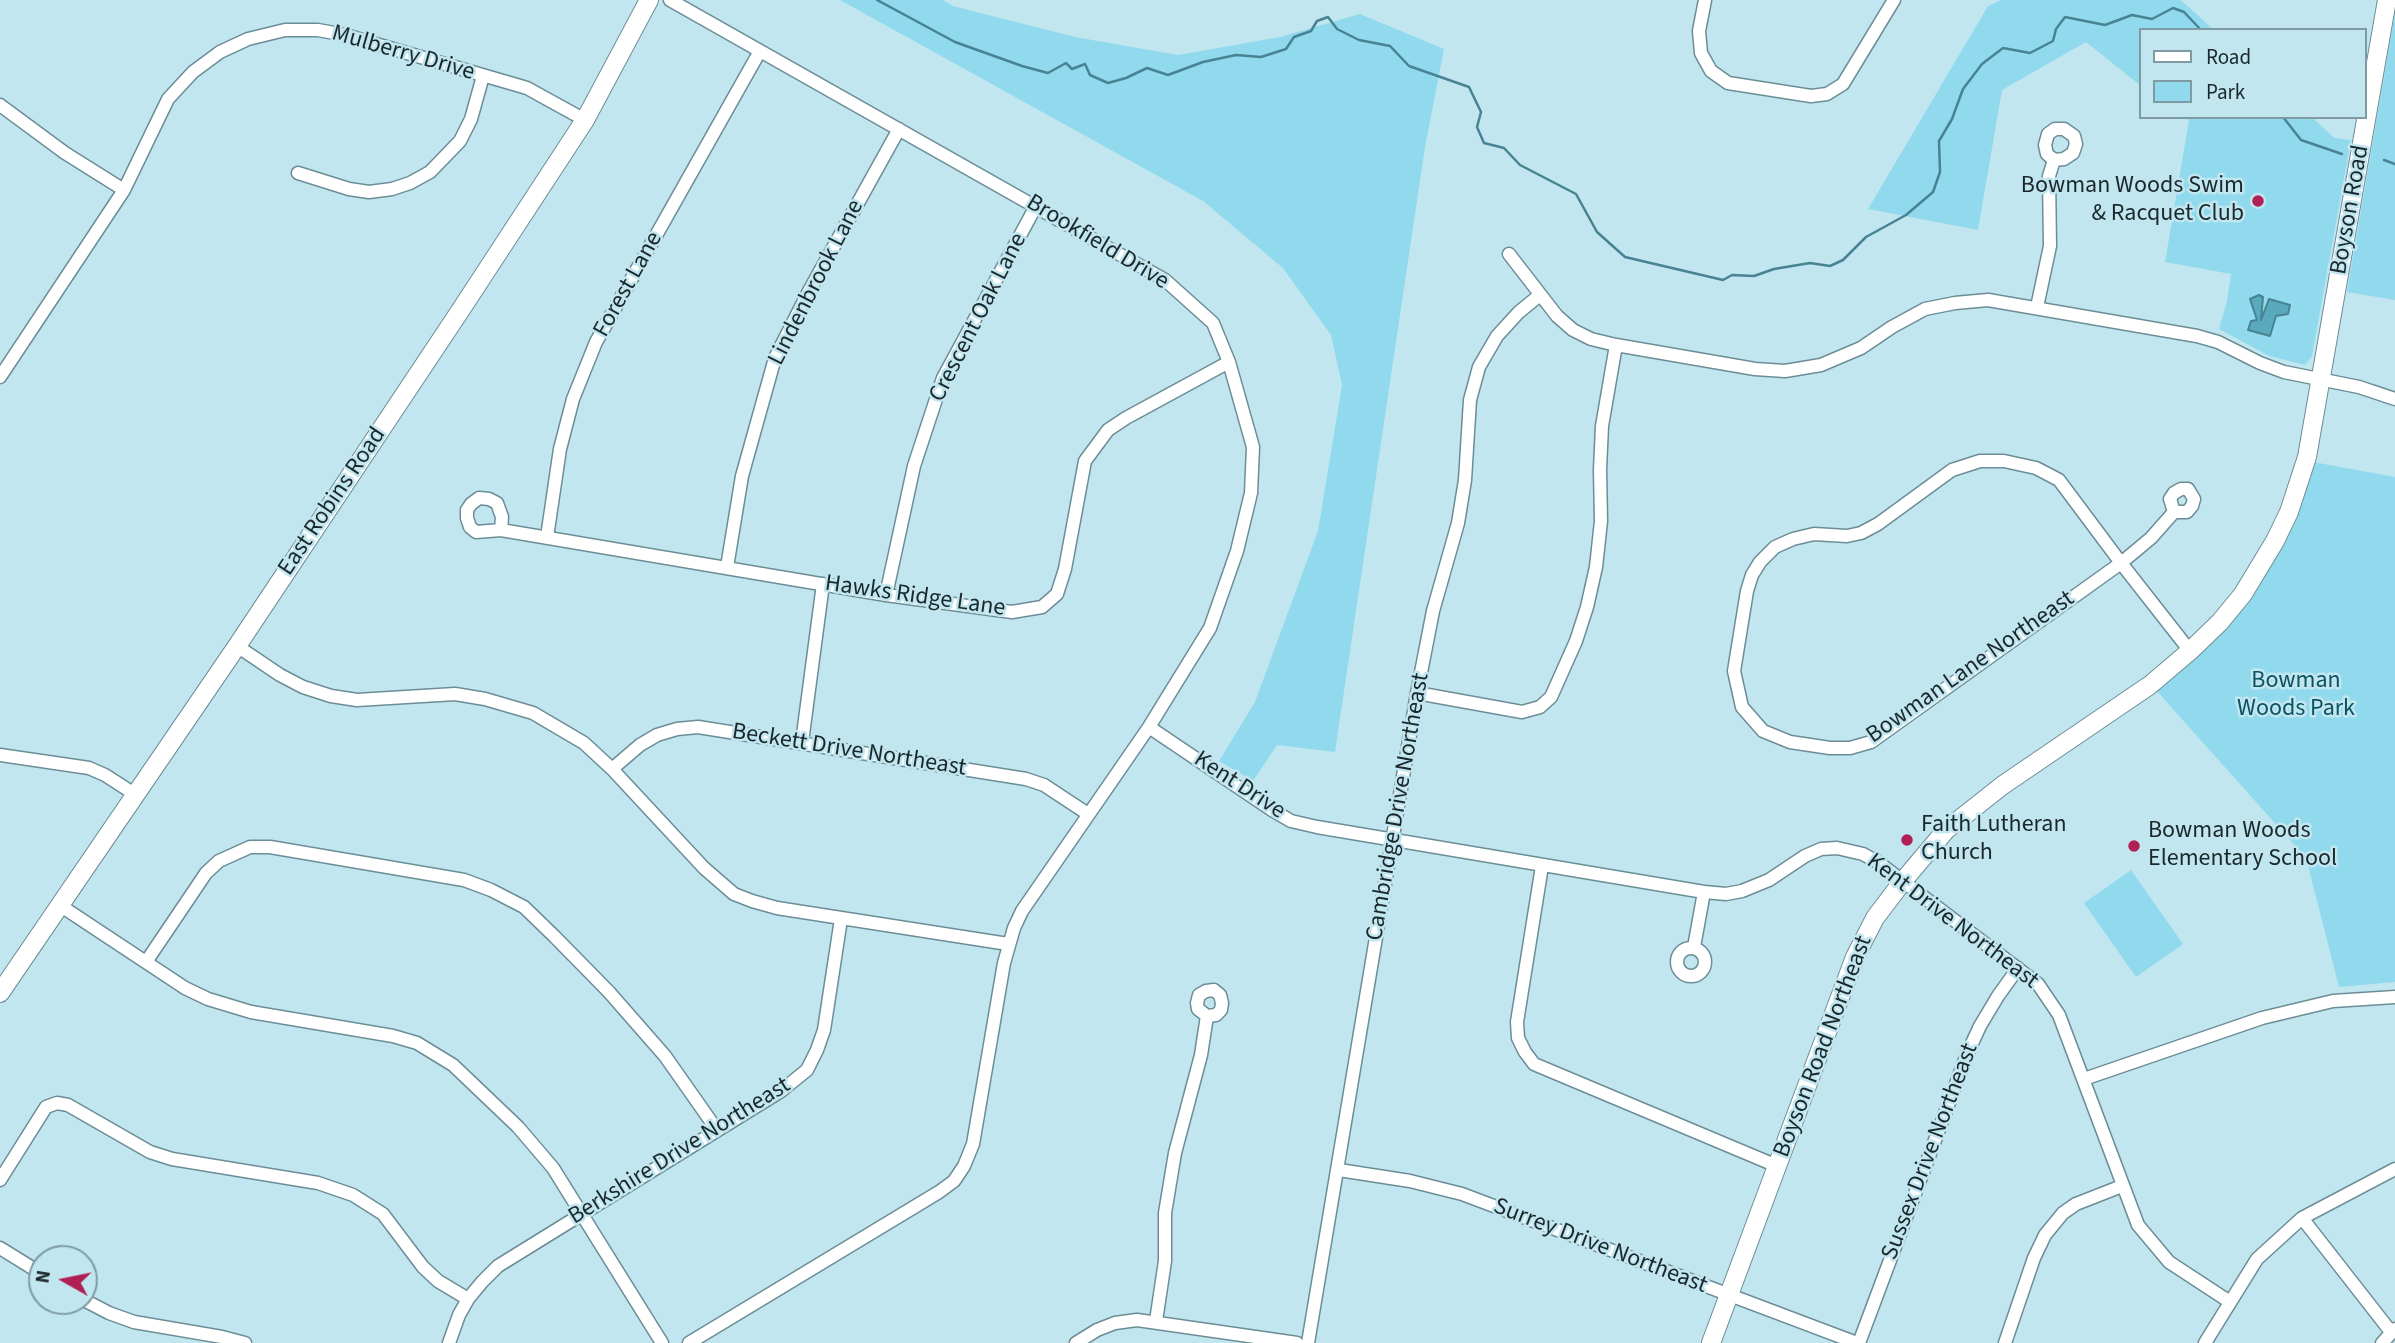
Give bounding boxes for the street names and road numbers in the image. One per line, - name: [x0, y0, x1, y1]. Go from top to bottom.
- street label: Mulberry Drive: [328, 20, 478, 88]
- street label: Boyson Road: [2325, 143, 2377, 277]
- street label: Brookfield Drive: [1021, 189, 1173, 297]
- street label: Lindenbrook Lane: [763, 195, 871, 371]
- street label: Forest Lane: [588, 227, 670, 343]
- street label: Crescent Oak Lane: [924, 229, 1034, 407]
- street label: East Robins Road: [273, 423, 393, 581]
- street label: Hawks Ridge Lane: [823, 570, 1007, 624]
- street label: Bowman Lane Northeast: [1861, 585, 2081, 751]
- street label: Cambridge Drive Northeast: [1361, 671, 1437, 943]
- street label: Beckett Drive Northeast: [730, 718, 968, 784]
- street label: Kent Drive: [1188, 746, 1290, 826]
- street label: Kent Drive Northeast: [1860, 848, 2044, 996]
- street label: Boyson Road Northeast: [1768, 932, 1880, 1162]
- street label: Sussex Drive Northeast: [1876, 1040, 1986, 1264]
- street label: Berkshire Drive Northeast: [564, 1072, 796, 1232]
- street label: Surrey Drive Northeast: [1489, 1193, 1711, 1301]

